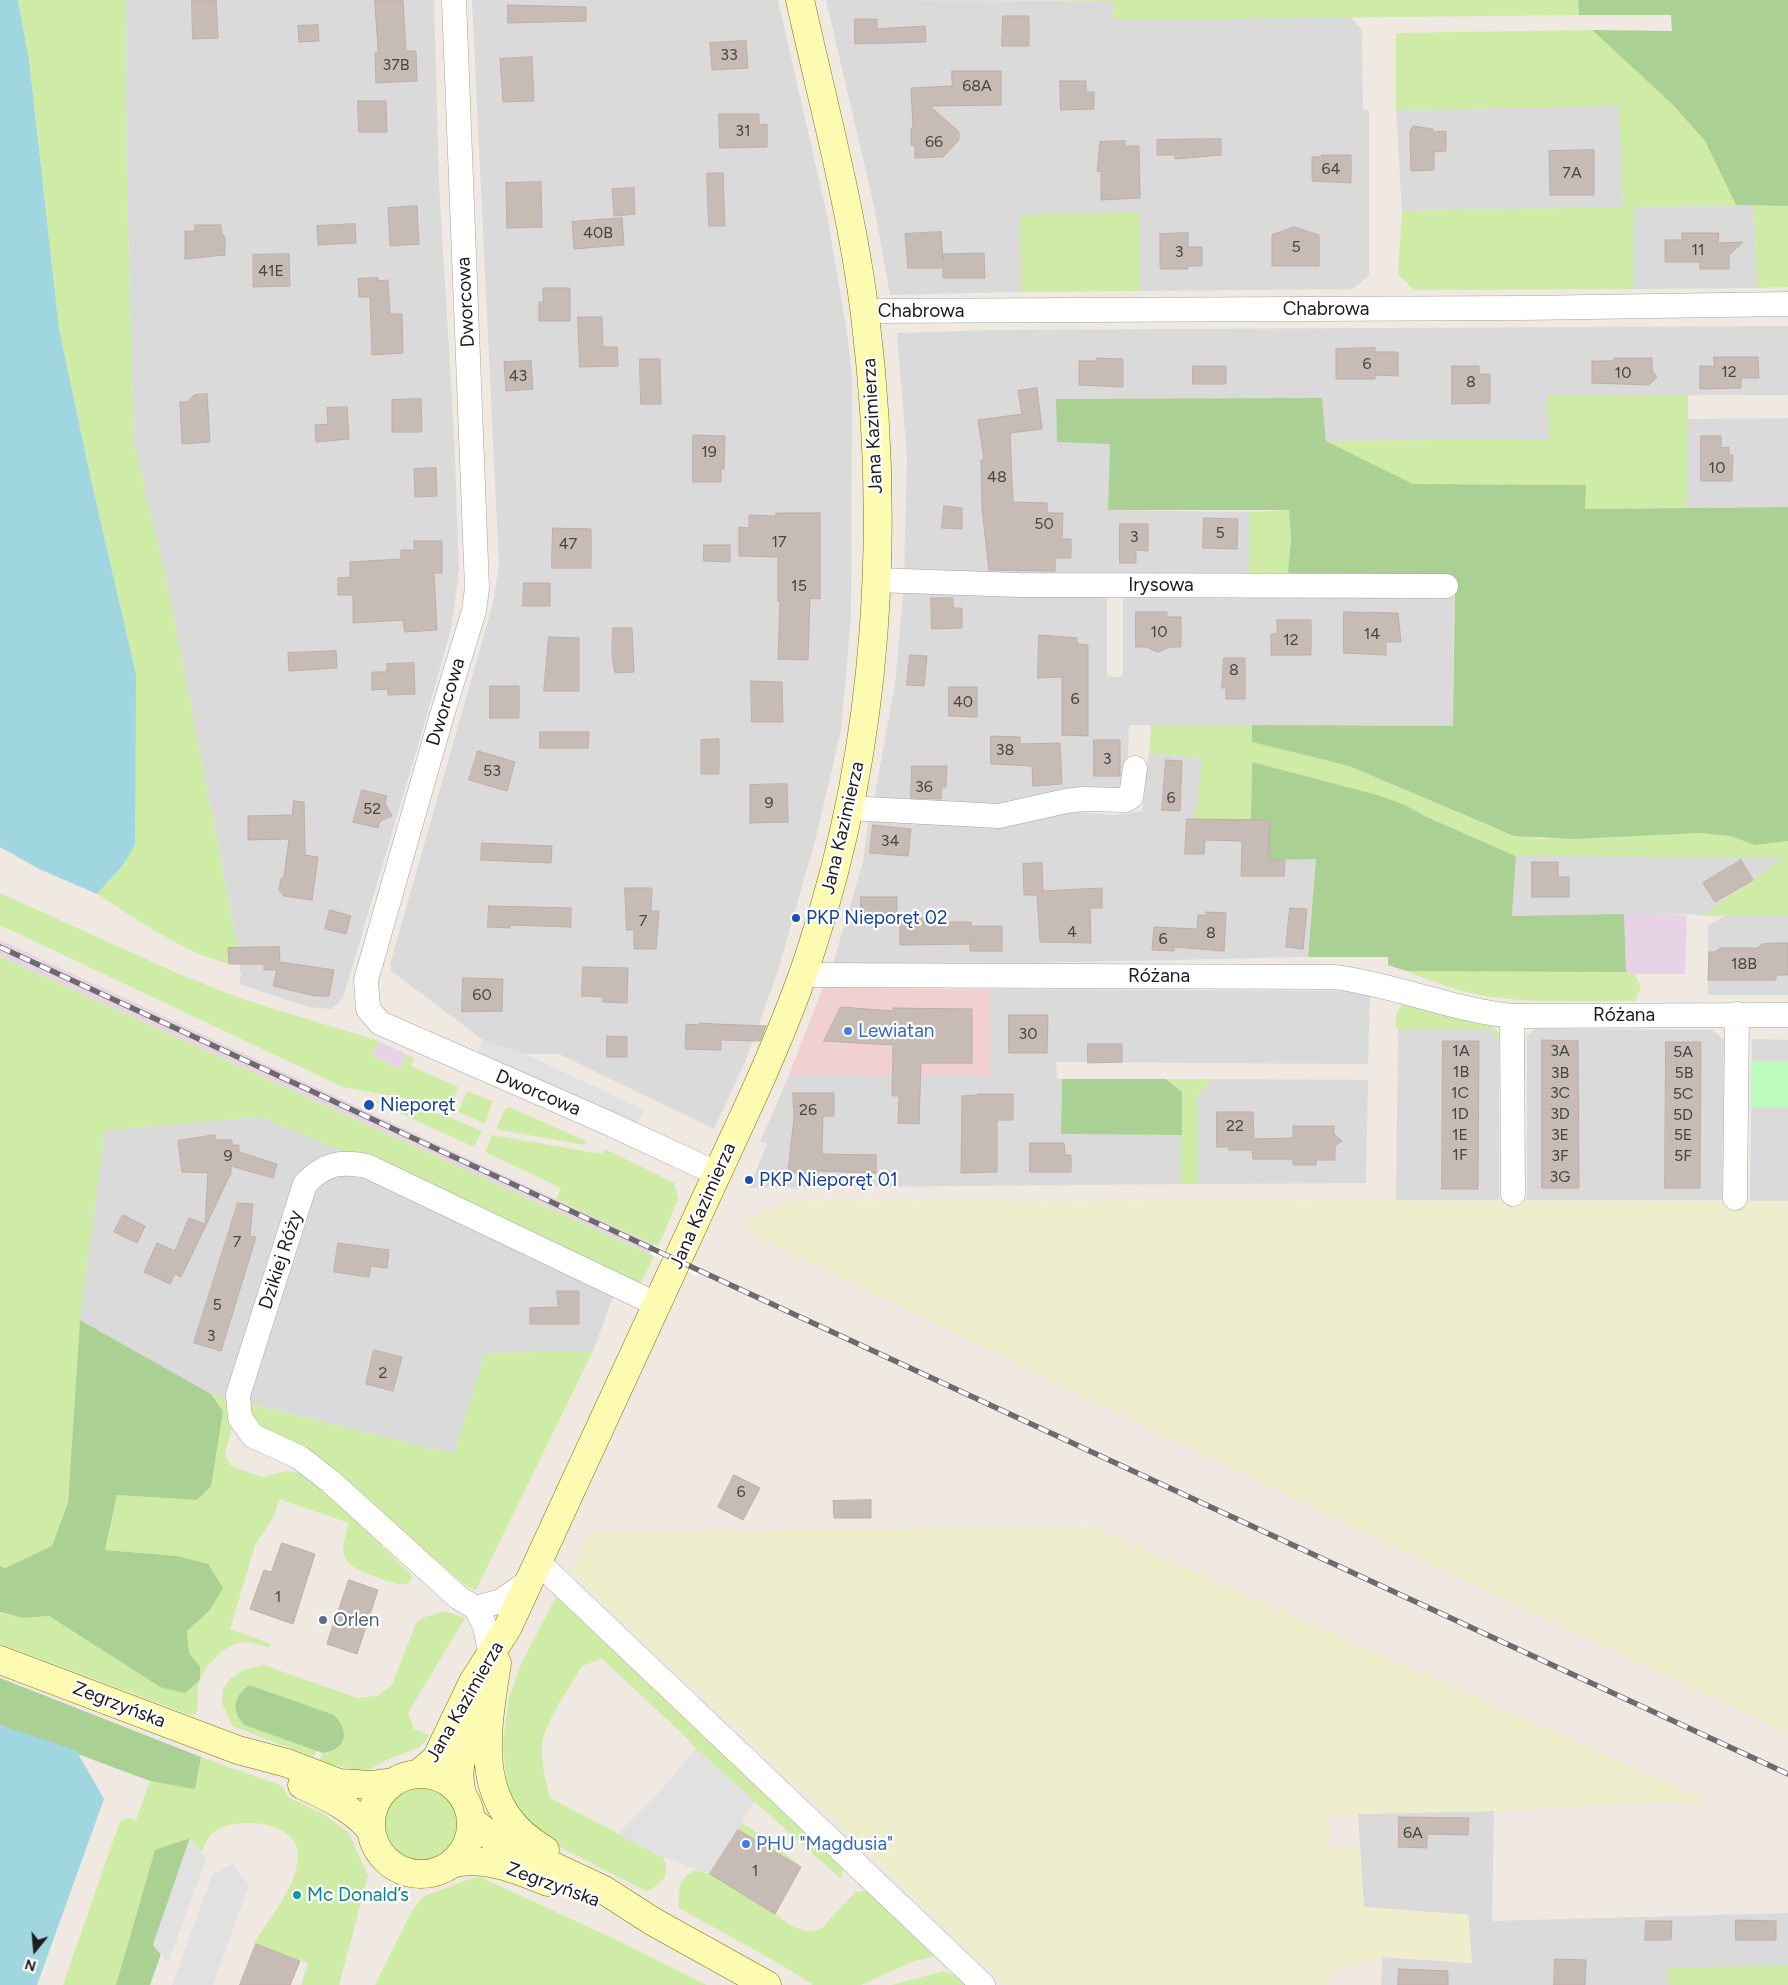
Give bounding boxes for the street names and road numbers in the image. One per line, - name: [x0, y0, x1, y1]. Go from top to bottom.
- street label: Dworcowa: [452, 256, 480, 348]
- street label: Chabrowa: [1283, 298, 1369, 320]
- street label: Chabrowa: [878, 300, 964, 322]
- street label: Jana Kazimierza: [858, 358, 888, 494]
- street label: Irysowa: [1128, 574, 1194, 596]
- street label: Dworcowa: [422, 655, 470, 749]
- street label: Jana Kazimierza: [817, 759, 869, 897]
- street label: Różana: [1128, 965, 1190, 987]
- street label: Różana: [1593, 1004, 1655, 1026]
- street label: Dworcowa: [492, 1065, 584, 1121]
- street label: Jana Kazimierza: [665, 1139, 741, 1273]
- street label: Dzikiej Róży: [254, 1208, 308, 1312]
- street label: Jana Kazimierza: [421, 1638, 509, 1766]
- street label: Zegrzyńska: [69, 1677, 169, 1733]
- street label: Zegrzyńska: [503, 1858, 603, 1912]

